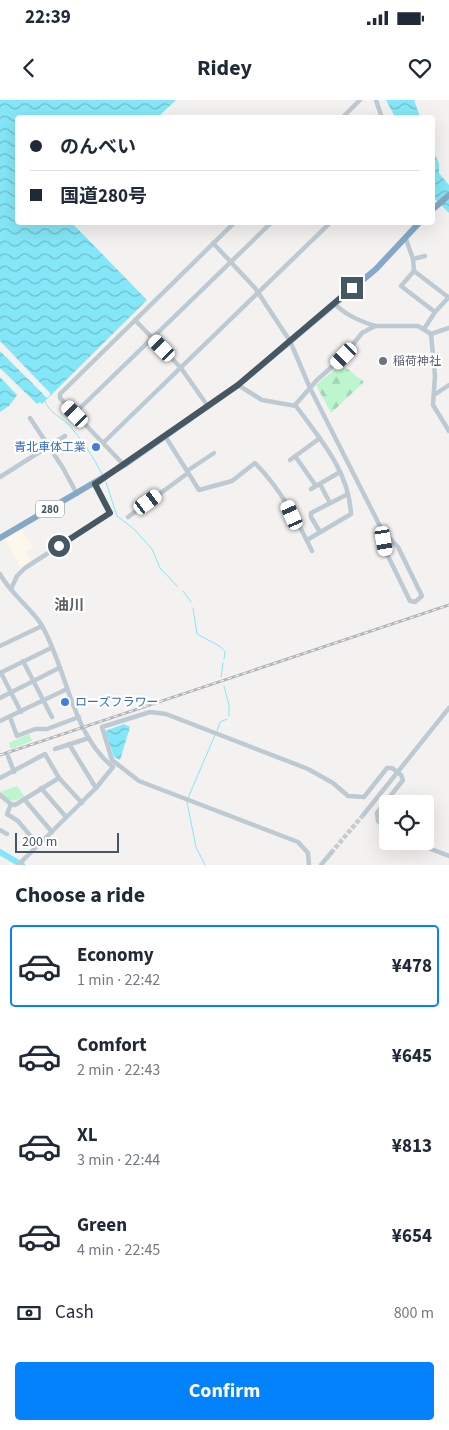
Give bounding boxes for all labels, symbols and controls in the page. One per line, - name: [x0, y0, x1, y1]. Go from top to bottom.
- text: 22:39: [25, 4, 71, 31]
- text: Ridey: [197, 52, 252, 84]
- icon: back: [15, 54, 43, 82]
- icon: heart: [406, 54, 434, 82]
- text: のんべい: [60, 134, 136, 161]
- text: 国道280号: [60, 183, 147, 210]
- route end: [341, 277, 363, 299]
- car: [146, 332, 177, 364]
- car: [328, 340, 359, 372]
- place label: 稲荷神社: [393, 353, 441, 370]
- marker: 稲荷神社: [377, 355, 389, 367]
- car: [59, 398, 90, 430]
- place label: 青北車体工業: [14, 439, 86, 456]
- marker: 青北車体工業: [90, 441, 102, 453]
- car: [131, 487, 164, 517]
- car: [279, 498, 304, 532]
- road number: 280: [36, 500, 64, 518]
- car: [374, 525, 393, 557]
- route start: [48, 535, 70, 557]
- district label: 油川: [54, 595, 84, 616]
- place label: ローズフラワー: [75, 694, 158, 711]
- marker: ローズフラワー: [59, 696, 71, 708]
- map controls: [379, 795, 434, 850]
- button: locate: [379, 795, 434, 850]
- scale bar: [15, 830, 119, 853]
- text: 200 m: [22, 832, 57, 852]
- text: Choose a ride: [15, 879, 145, 911]
- text: Economy: [77, 942, 154, 969]
- icon: car: [17, 944, 62, 989]
- text: ¥478: [392, 953, 432, 980]
- text: 1 min · 22:42: [77, 969, 160, 991]
- text: Comfort: [77, 1032, 147, 1059]
- icon: car: [17, 1034, 62, 1079]
- text: ¥645: [392, 1043, 432, 1070]
- text: 2 min · 22:43: [77, 1059, 160, 1081]
- text: XL: [77, 1122, 98, 1149]
- icon: car: [17, 1124, 62, 1169]
- text: ¥813: [392, 1133, 432, 1160]
- text: 3 min · 22:44: [77, 1149, 160, 1171]
- text: Green: [77, 1212, 127, 1239]
- icon: car: [17, 1214, 62, 1259]
- text: ¥654: [392, 1223, 432, 1250]
- text: 4 min · 22:45: [77, 1239, 160, 1261]
- icon: cash: [15, 1299, 43, 1327]
- text: Cash: [55, 1299, 94, 1326]
- text: 800 m: [394, 1302, 434, 1324]
- button: Confirm: [15, 1362, 434, 1420]

